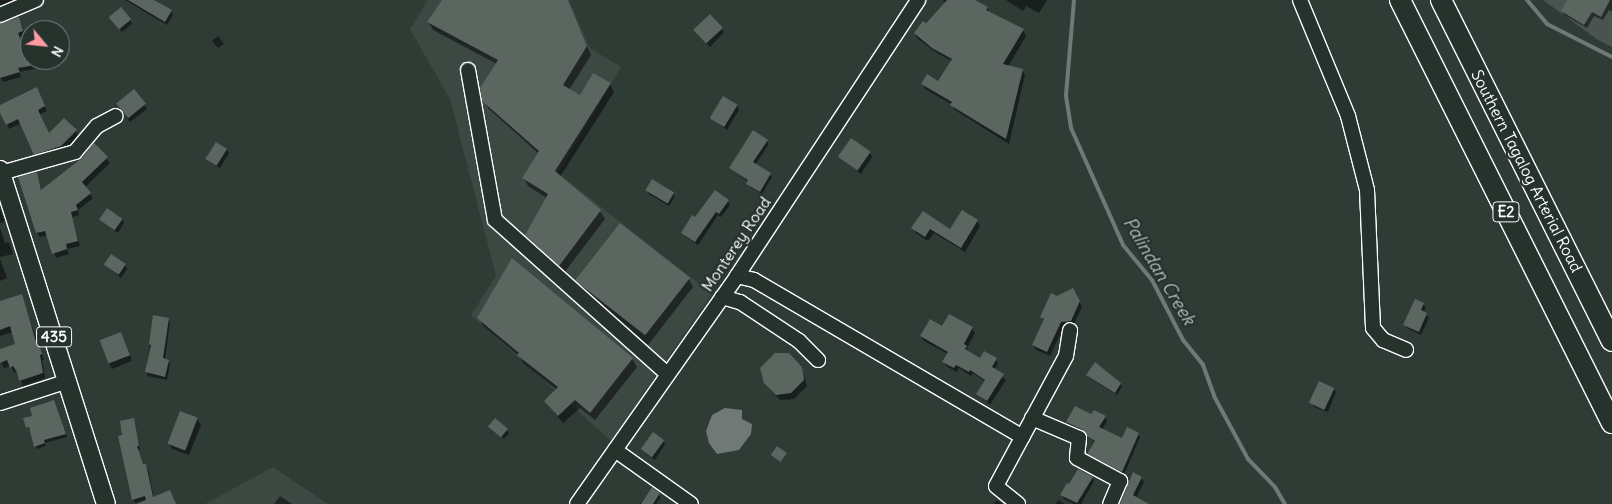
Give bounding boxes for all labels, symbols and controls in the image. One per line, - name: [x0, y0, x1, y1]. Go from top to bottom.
- north arrow: [20, 20, 70, 70]
- text: N: [47, 43, 68, 60]
- street label: Southern Tagalog Arterial Road: [1467, 67, 1587, 275]
- street label: Monterey Road: [697, 193, 775, 295]
- road number: E2: [1492, 200, 1520, 224]
- water label: Palindan Creek: [1118, 213, 1200, 329]
- road number: 435: [35, 324, 73, 350]

